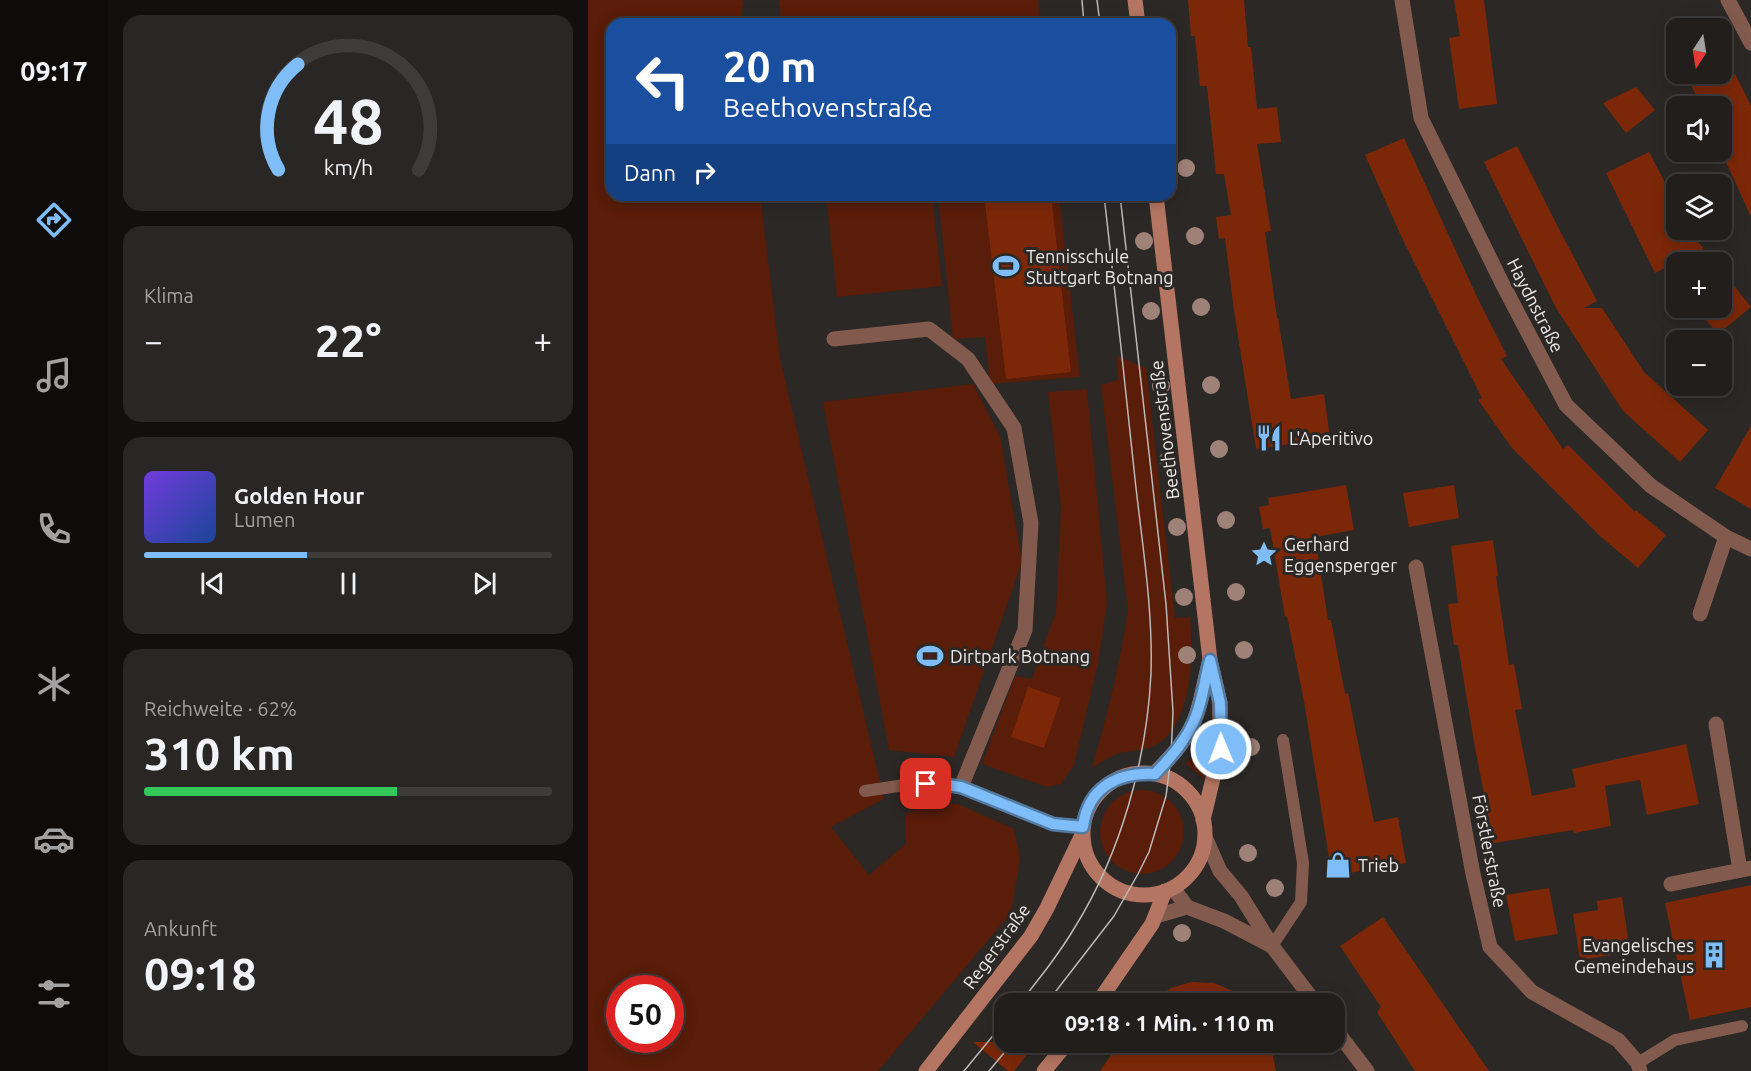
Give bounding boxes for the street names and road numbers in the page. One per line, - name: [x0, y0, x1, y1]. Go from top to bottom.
- street label: Haydnstraße: [1504, 255, 1568, 355]
- street label: Beethovenstraße: [1146, 359, 1182, 501]
- street label: Förstlerstraße: [1469, 793, 1511, 909]
- street label: Regerstraße: [959, 900, 1033, 992]

